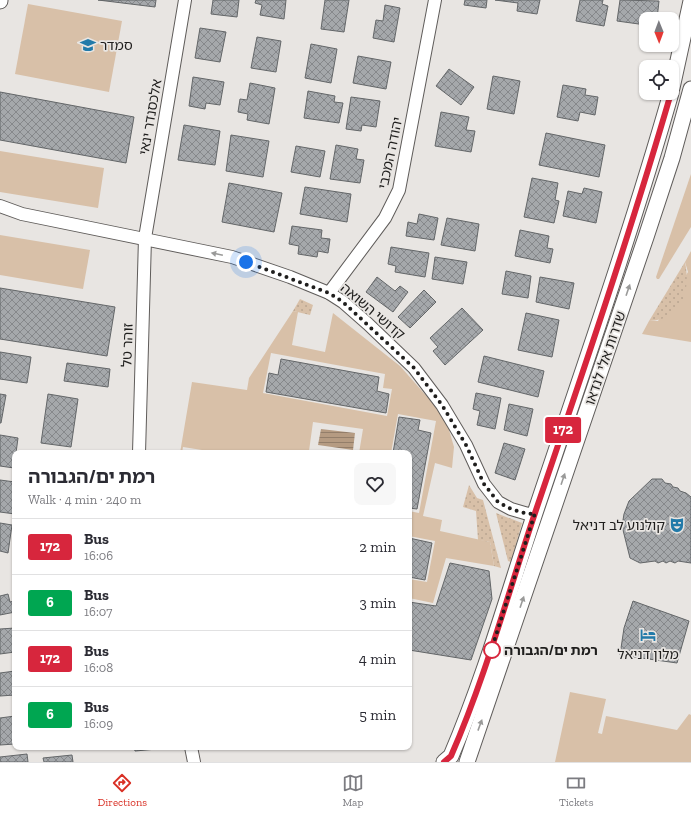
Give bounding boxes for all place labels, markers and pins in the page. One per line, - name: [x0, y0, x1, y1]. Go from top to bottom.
- school or university icon: סמדר: [79, 36, 97, 54]
- place label: סמדר: [100, 37, 133, 54]
- theatre icon: קולנוע לב דניאל: [668, 516, 686, 534]
- place label: קולנוע לב דניאל: [573, 517, 665, 534]
- hotel icon: מלון דניאל: [639, 626, 657, 644]
- marker: רמת ים/הגבורה: [483, 641, 501, 659]
- place label: רמת ים/הגבורה: [504, 642, 598, 659]
- place label: מלון דניאל: [617, 646, 679, 663]

